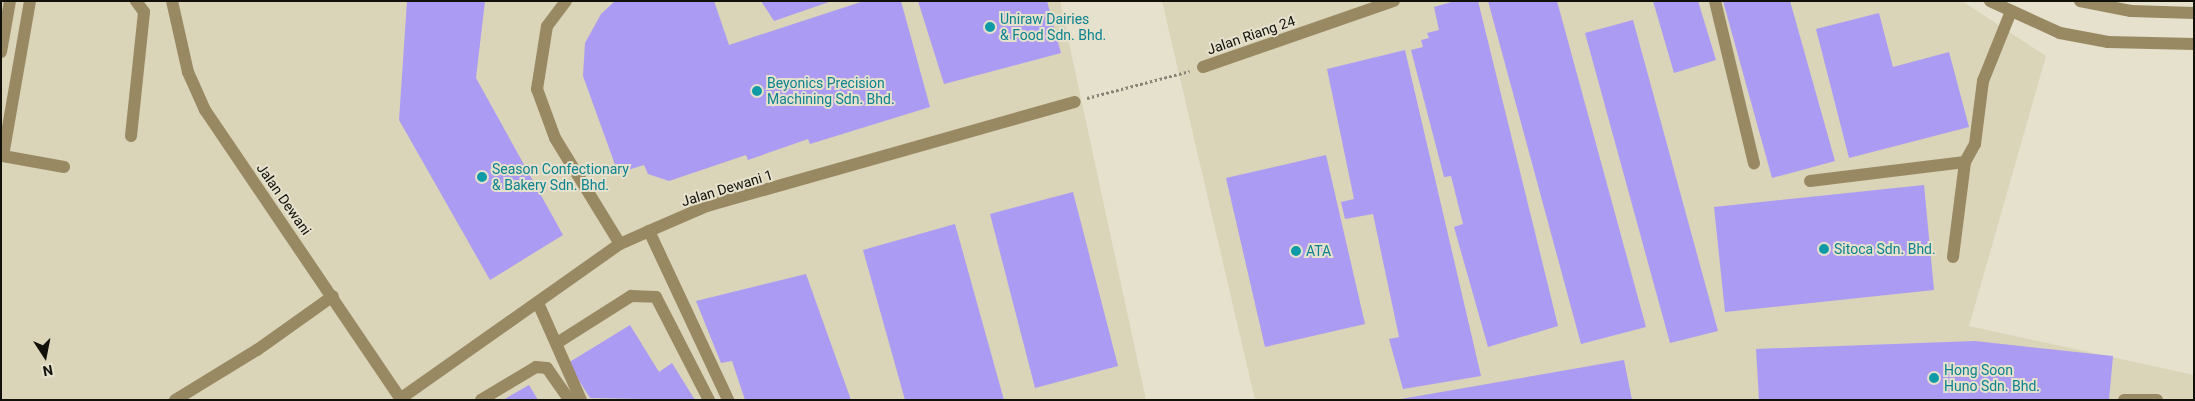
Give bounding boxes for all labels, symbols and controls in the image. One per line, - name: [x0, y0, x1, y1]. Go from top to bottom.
- place label: Uniraw Dairies & Food Sdn. Bhd.: [1000, 11, 1106, 44]
- street label: Jalan Riang 24: [1205, 12, 1297, 58]
- marker: Uniraw Dairies & Food Sdn. Bhd.: [984, 21, 996, 33]
- place label: Beyonics Precision Machining Sdn. Bhd.: [767, 75, 895, 108]
- marker: Beyonics Precision Machining Sdn. Bhd.: [751, 85, 763, 97]
- street label: Jalan Dewani: [253, 160, 315, 238]
- place label: Season Confectionary & Bakery Sdn. Bhd.: [492, 161, 629, 193]
- street label: Jalan Dewani 1: [679, 166, 775, 210]
- marker: Season Confectionary & Bakery Sdn. Bhd.: [476, 171, 488, 183]
- place label: Sitoca Sdn. Bhd.: [1834, 241, 1936, 257]
- place label: ATA: [1306, 243, 1331, 259]
- marker: Sitoca Sdn. Bhd.: [1818, 243, 1830, 255]
- marker: ATA: [1290, 245, 1302, 257]
- north arrow: [20, 331, 70, 381]
- text: N: [41, 362, 54, 380]
- place label: Hong Soon Huno Sdn. Bhd.: [1944, 362, 2040, 394]
- marker: Hong Soon Huno Sdn. Bhd.: [1928, 372, 1940, 384]

